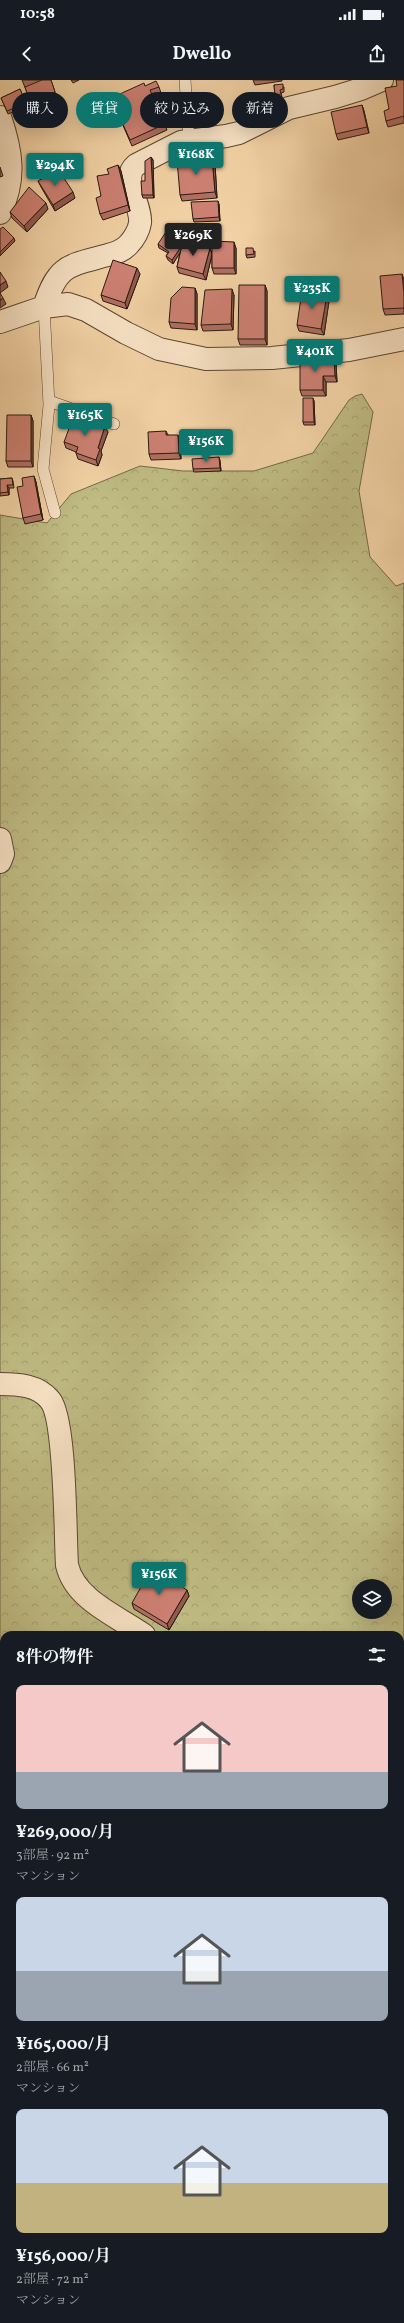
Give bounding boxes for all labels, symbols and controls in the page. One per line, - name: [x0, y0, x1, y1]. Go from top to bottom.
- text: 10:58: [20, 4, 55, 25]
- text: Dwello: [173, 42, 231, 67]
- icon: back: [16, 43, 38, 65]
- icon: share: [366, 43, 388, 65]
- chip: 購入: [12, 92, 68, 128]
- chip: 賃貸: [76, 92, 132, 128]
- chip: 絞り込み: [140, 92, 224, 128]
- chip: 新着: [232, 92, 288, 128]
- pin: ¥168K: [168, 142, 224, 176]
- text: ¥168K: [177, 146, 215, 164]
- pin: ¥294K: [27, 153, 83, 187]
- text: ¥294K: [35, 157, 75, 175]
- pin: ¥269K: [165, 223, 221, 257]
- text: ¥269K: [174, 227, 212, 245]
- pin: ¥235K: [284, 276, 340, 310]
- text: ¥235K: [293, 280, 331, 298]
- pin: ¥401K: [287, 339, 343, 373]
- text: ¥401K: [296, 343, 334, 361]
- pin: ¥165K: [57, 403, 113, 437]
- text: ¥165K: [67, 407, 103, 425]
- pin: ¥156K: [178, 429, 234, 463]
- text: ¥156K: [188, 433, 224, 451]
- pin: ¥156K: [131, 1562, 187, 1596]
- text: ¥156K: [141, 1566, 177, 1584]
- map controls: [352, 1579, 392, 1619]
- button: layers: [352, 1579, 392, 1619]
- icon: filters: [366, 1644, 388, 1666]
- text: 8件の物件: [16, 1646, 93, 1669]
- icon: home: [166, 1711, 238, 1783]
- text: ¥269,000/月: [16, 1821, 114, 1844]
- text: 3部屋 · 92 m²: [16, 1847, 89, 1865]
- text: マンション: [16, 1868, 80, 1886]
- icon: home: [166, 1923, 238, 1995]
- text: ¥165,000/月: [16, 2033, 111, 2056]
- text: 2部屋 · 66 m²: [16, 2059, 89, 2077]
- text: マンション: [16, 2080, 80, 2098]
- icon: home: [166, 2135, 238, 2207]
- text: ¥156,000/月: [16, 2245, 111, 2268]
- text: 2部屋 · 72 m²: [16, 2271, 89, 2289]
- text: マンション: [16, 2292, 80, 2310]

